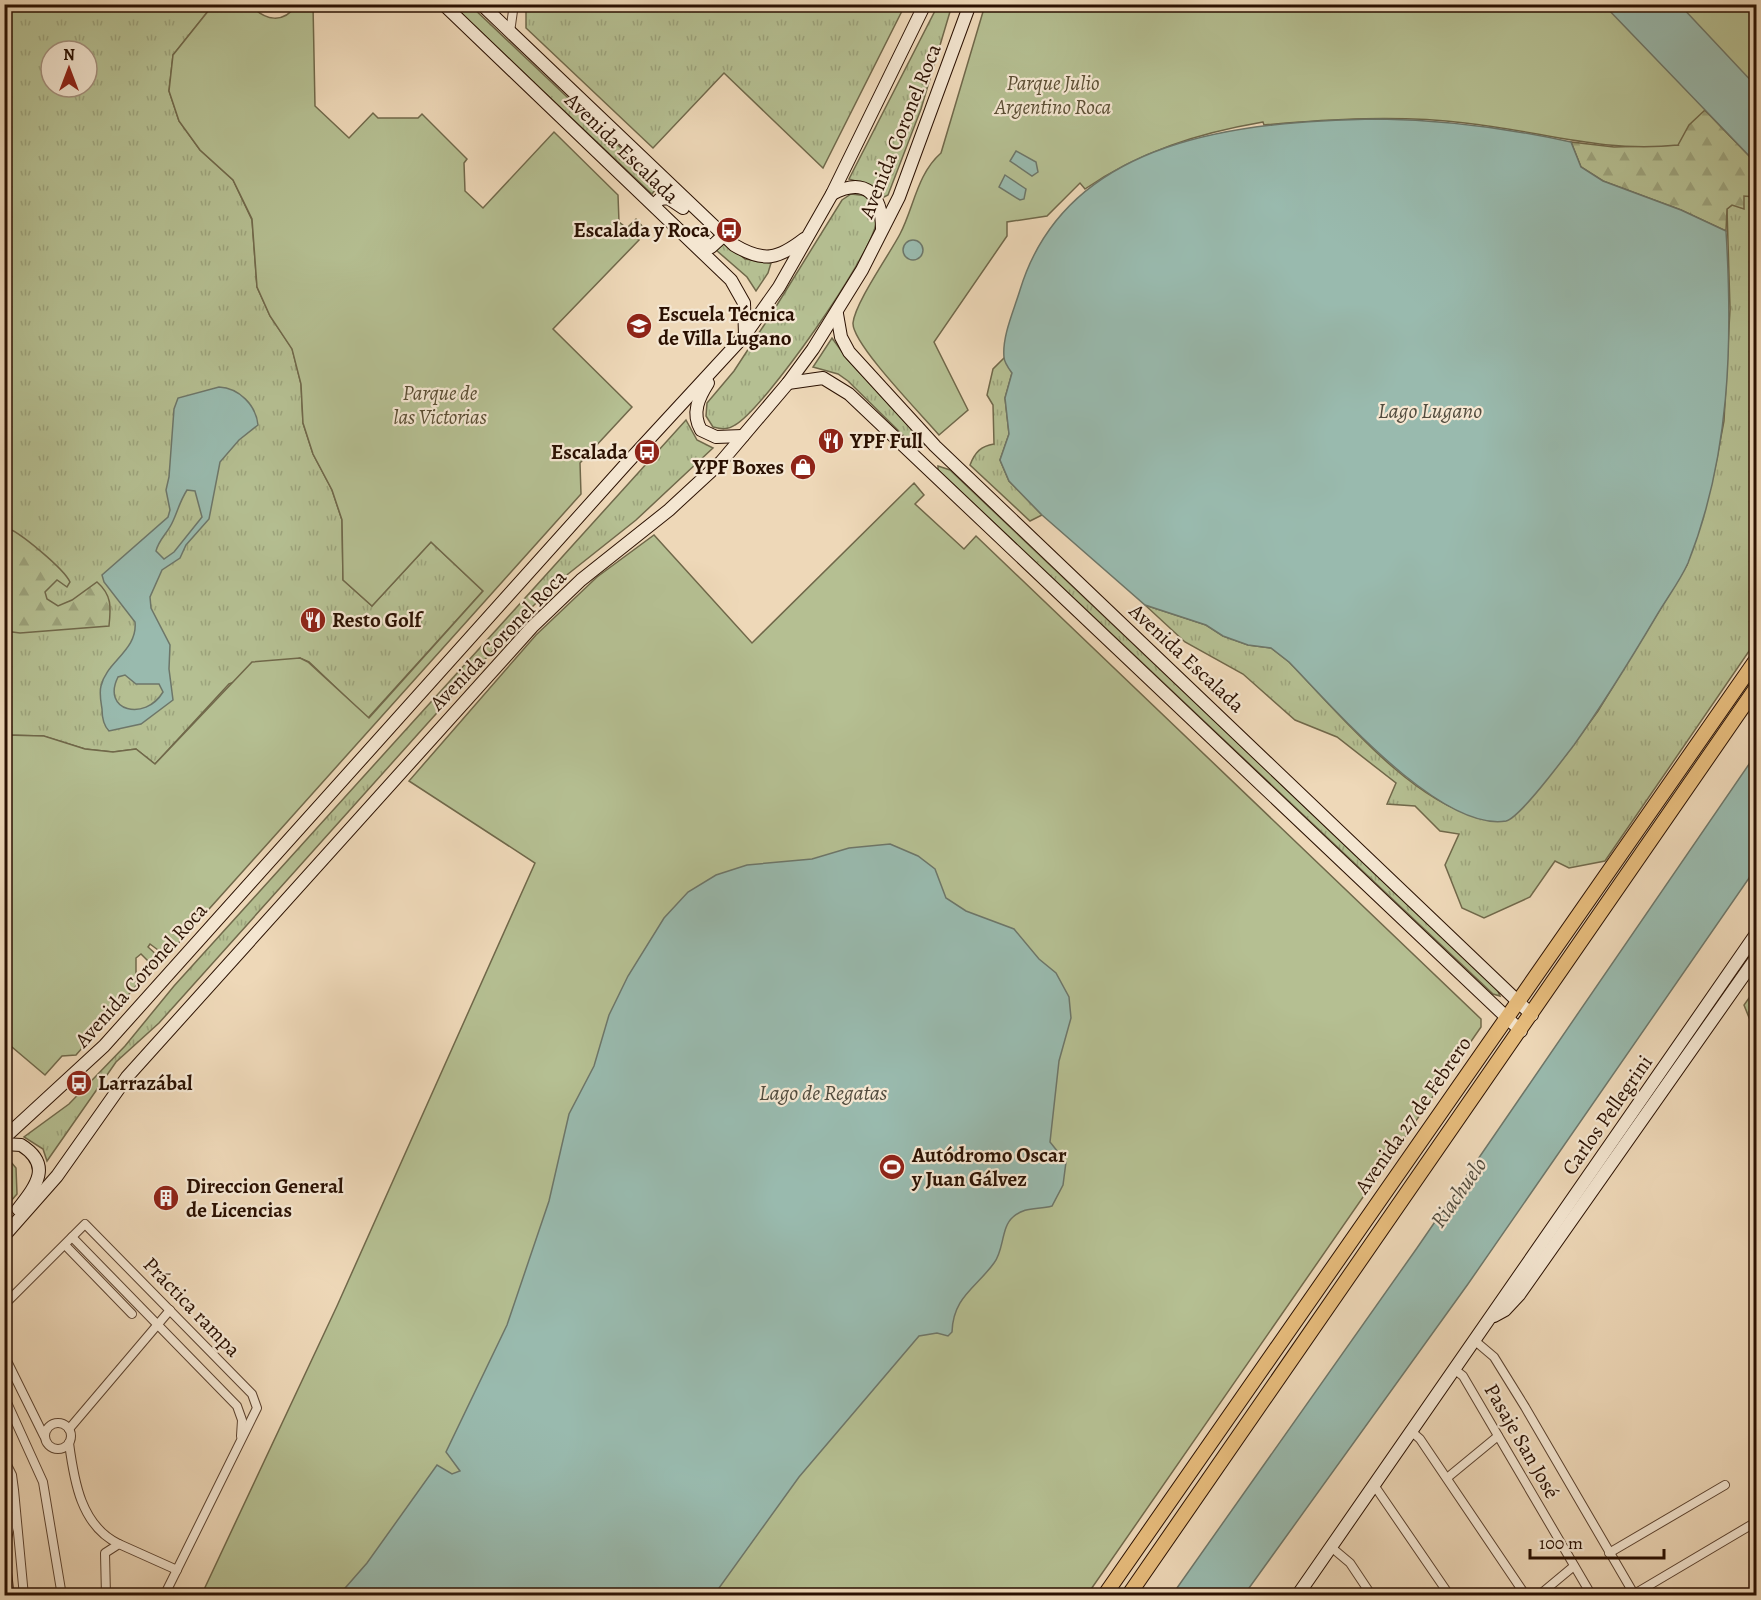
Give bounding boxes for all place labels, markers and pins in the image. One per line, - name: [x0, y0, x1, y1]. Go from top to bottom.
- bus stop icon: Escalada y Roca: [714, 215, 744, 245]
- place label: Escalada y Roca: [573, 216, 711, 244]
- place label: Escuela Técnica de Villa Lugano: [658, 300, 796, 352]
- school or university icon: Escuela Técnica de Villa Lugano: [624, 311, 654, 341]
- restaurant icon: YPF Full: [816, 426, 846, 456]
- place label: YPF Full: [849, 427, 923, 455]
- bus stop icon: Escalada: [632, 437, 662, 467]
- place label: Escalada: [551, 438, 629, 466]
- shop icon: YPF Boxes: [788, 452, 818, 482]
- place label: YPF Boxes: [692, 453, 784, 481]
- restaurant icon: Resto Golf: [298, 605, 328, 635]
- place label: Resto Golf: [332, 606, 424, 634]
- bus stop icon: Larrazábal: [64, 1068, 94, 1098]
- place label: Larrazábal: [98, 1069, 193, 1097]
- place label: Autódromo Oscar y Juan Gálvez: [911, 1141, 1067, 1193]
- sports icon: Autódromo Oscar y Juan Gálvez: [877, 1152, 907, 1182]
- place label: Direccion General de Licencias: [186, 1172, 344, 1224]
- building icon: Direccion General de Licencias: [151, 1183, 181, 1213]

